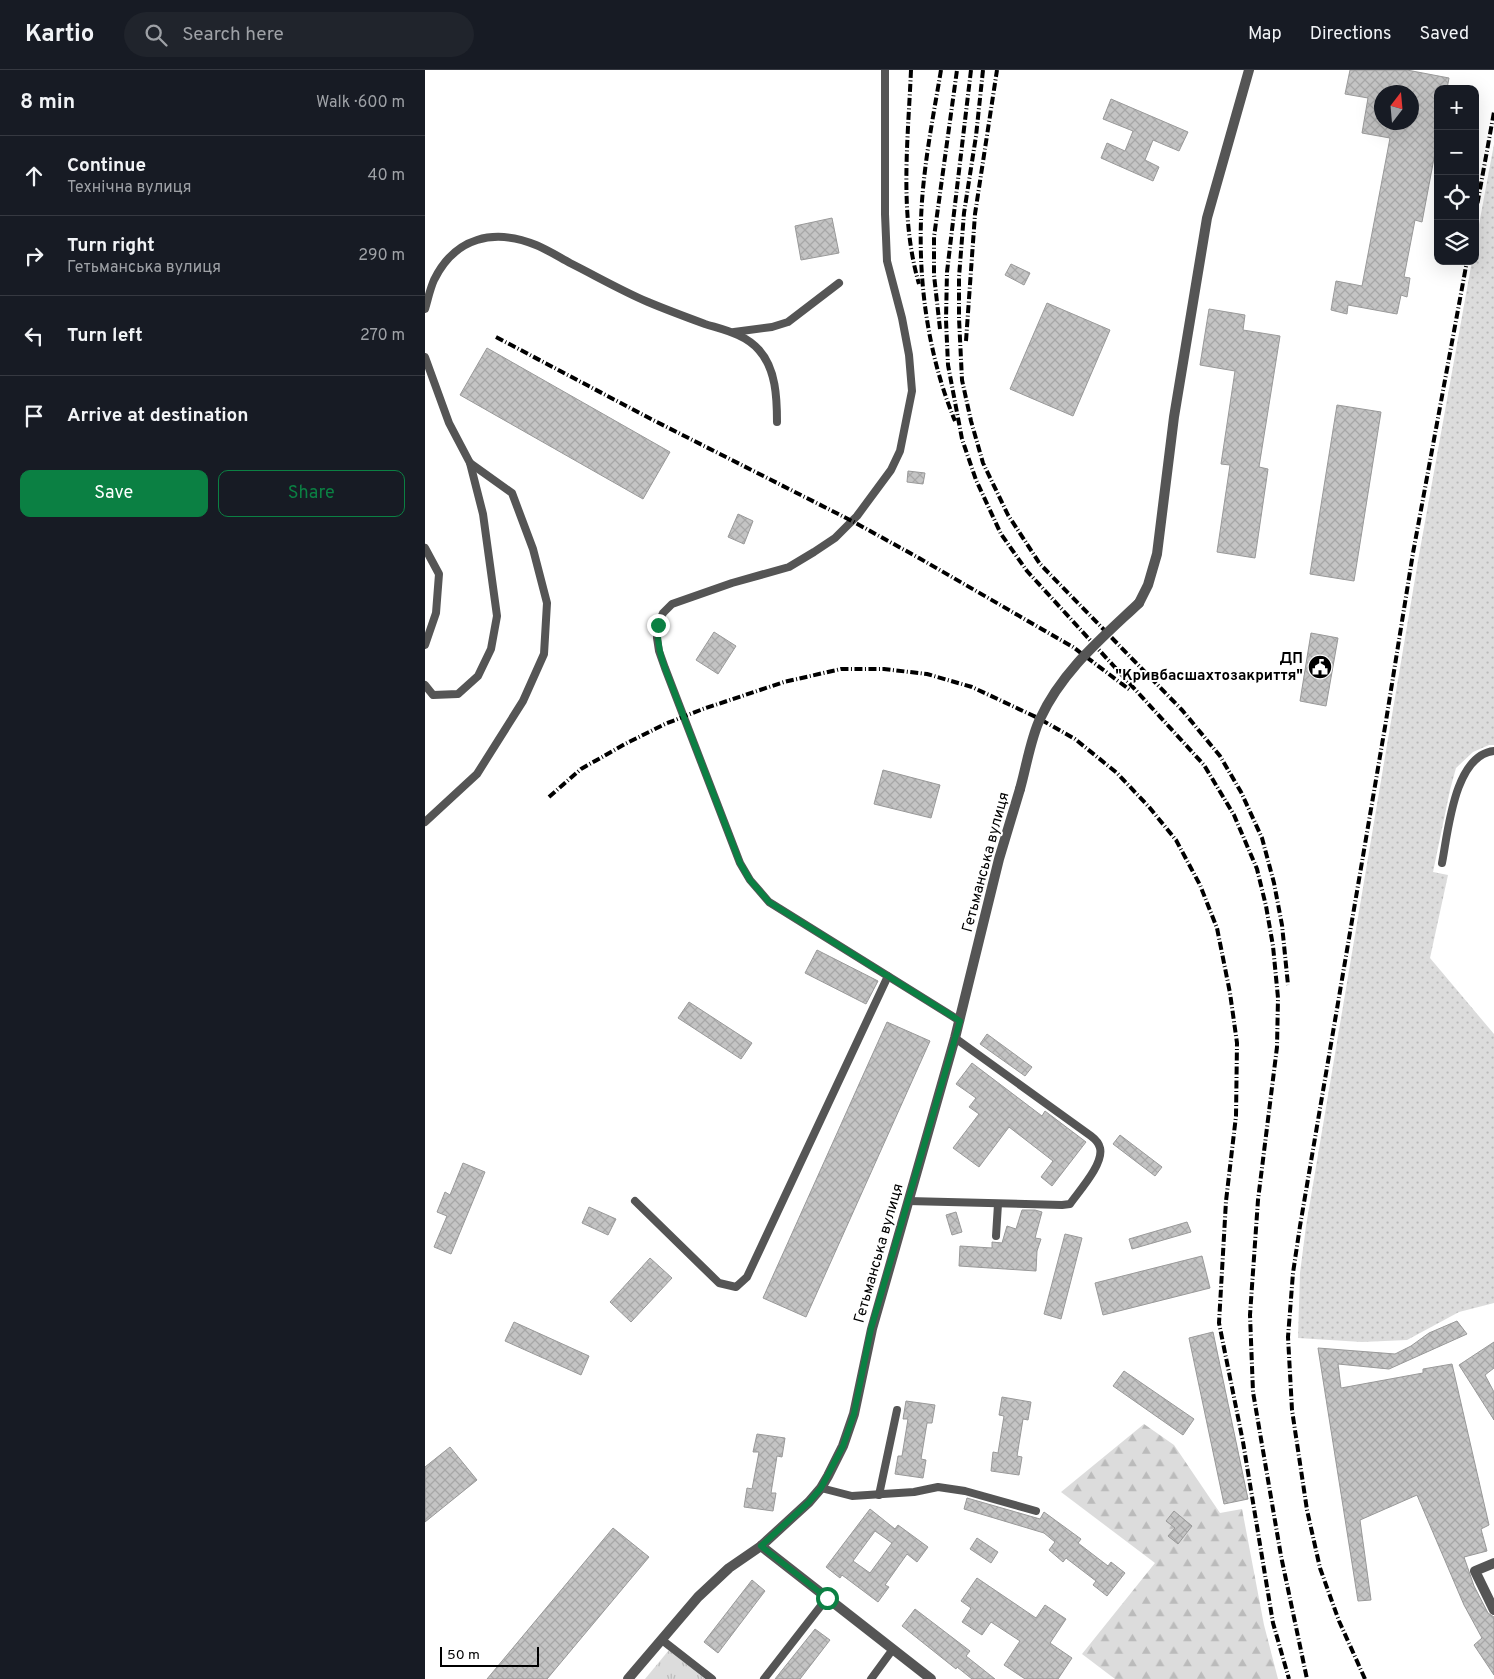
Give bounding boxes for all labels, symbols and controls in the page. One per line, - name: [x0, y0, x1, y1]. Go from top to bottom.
- search box: [124, 12, 474, 57]
- text: Kartio: [25, 20, 94, 50]
- icon: search: [142, 21, 170, 49]
- text: Search here: [182, 23, 284, 47]
- text: Map: [1248, 23, 1282, 46]
- text: Directions: [1310, 23, 1392, 46]
- text: Saved: [1420, 23, 1469, 46]
- north arrow: [1374, 85, 1419, 130]
- map controls: [1434, 85, 1479, 265]
- button: +: [1434, 85, 1479, 130]
- text: 8 min: [20, 89, 75, 116]
- text: Walk · 600 m: [316, 93, 405, 113]
- button: −: [1434, 130, 1479, 175]
- text: Continue: [67, 154, 146, 178]
- icon: ahead: [20, 162, 48, 190]
- text: 40 m: [367, 166, 405, 186]
- button: locate: [1434, 175, 1479, 220]
- text: Технічна вулиця: [67, 178, 192, 198]
- button: layers: [1434, 220, 1479, 265]
- text: Turn right: [67, 234, 155, 258]
- icon: right: [20, 242, 48, 270]
- text: 290 m: [358, 246, 405, 266]
- text: Гетьманська вулиця: [67, 258, 221, 278]
- icon: left: [20, 322, 48, 350]
- text: Turn left: [67, 324, 143, 348]
- text: 270 m: [360, 326, 405, 346]
- icon: arrive: [20, 402, 48, 430]
- text: Arrive at destination: [67, 404, 248, 428]
- button: Save: [20, 470, 208, 517]
- button: Share: [218, 470, 405, 517]
- route end: [647, 614, 670, 637]
- place label: ДП "Кривбасшахтозакриття": [1115, 650, 1303, 686]
- public building icon: ДП "Кривбасшахтозакриття": [1307, 654, 1333, 680]
- street label: Гетьманська вулиця: [959, 790, 1014, 935]
- street label: Гетьманська вулиця: [850, 1181, 908, 1325]
- route start: [816, 1587, 839, 1610]
- scale bar: [440, 1644, 539, 1667]
- text: 50 m: [447, 1647, 480, 1664]

